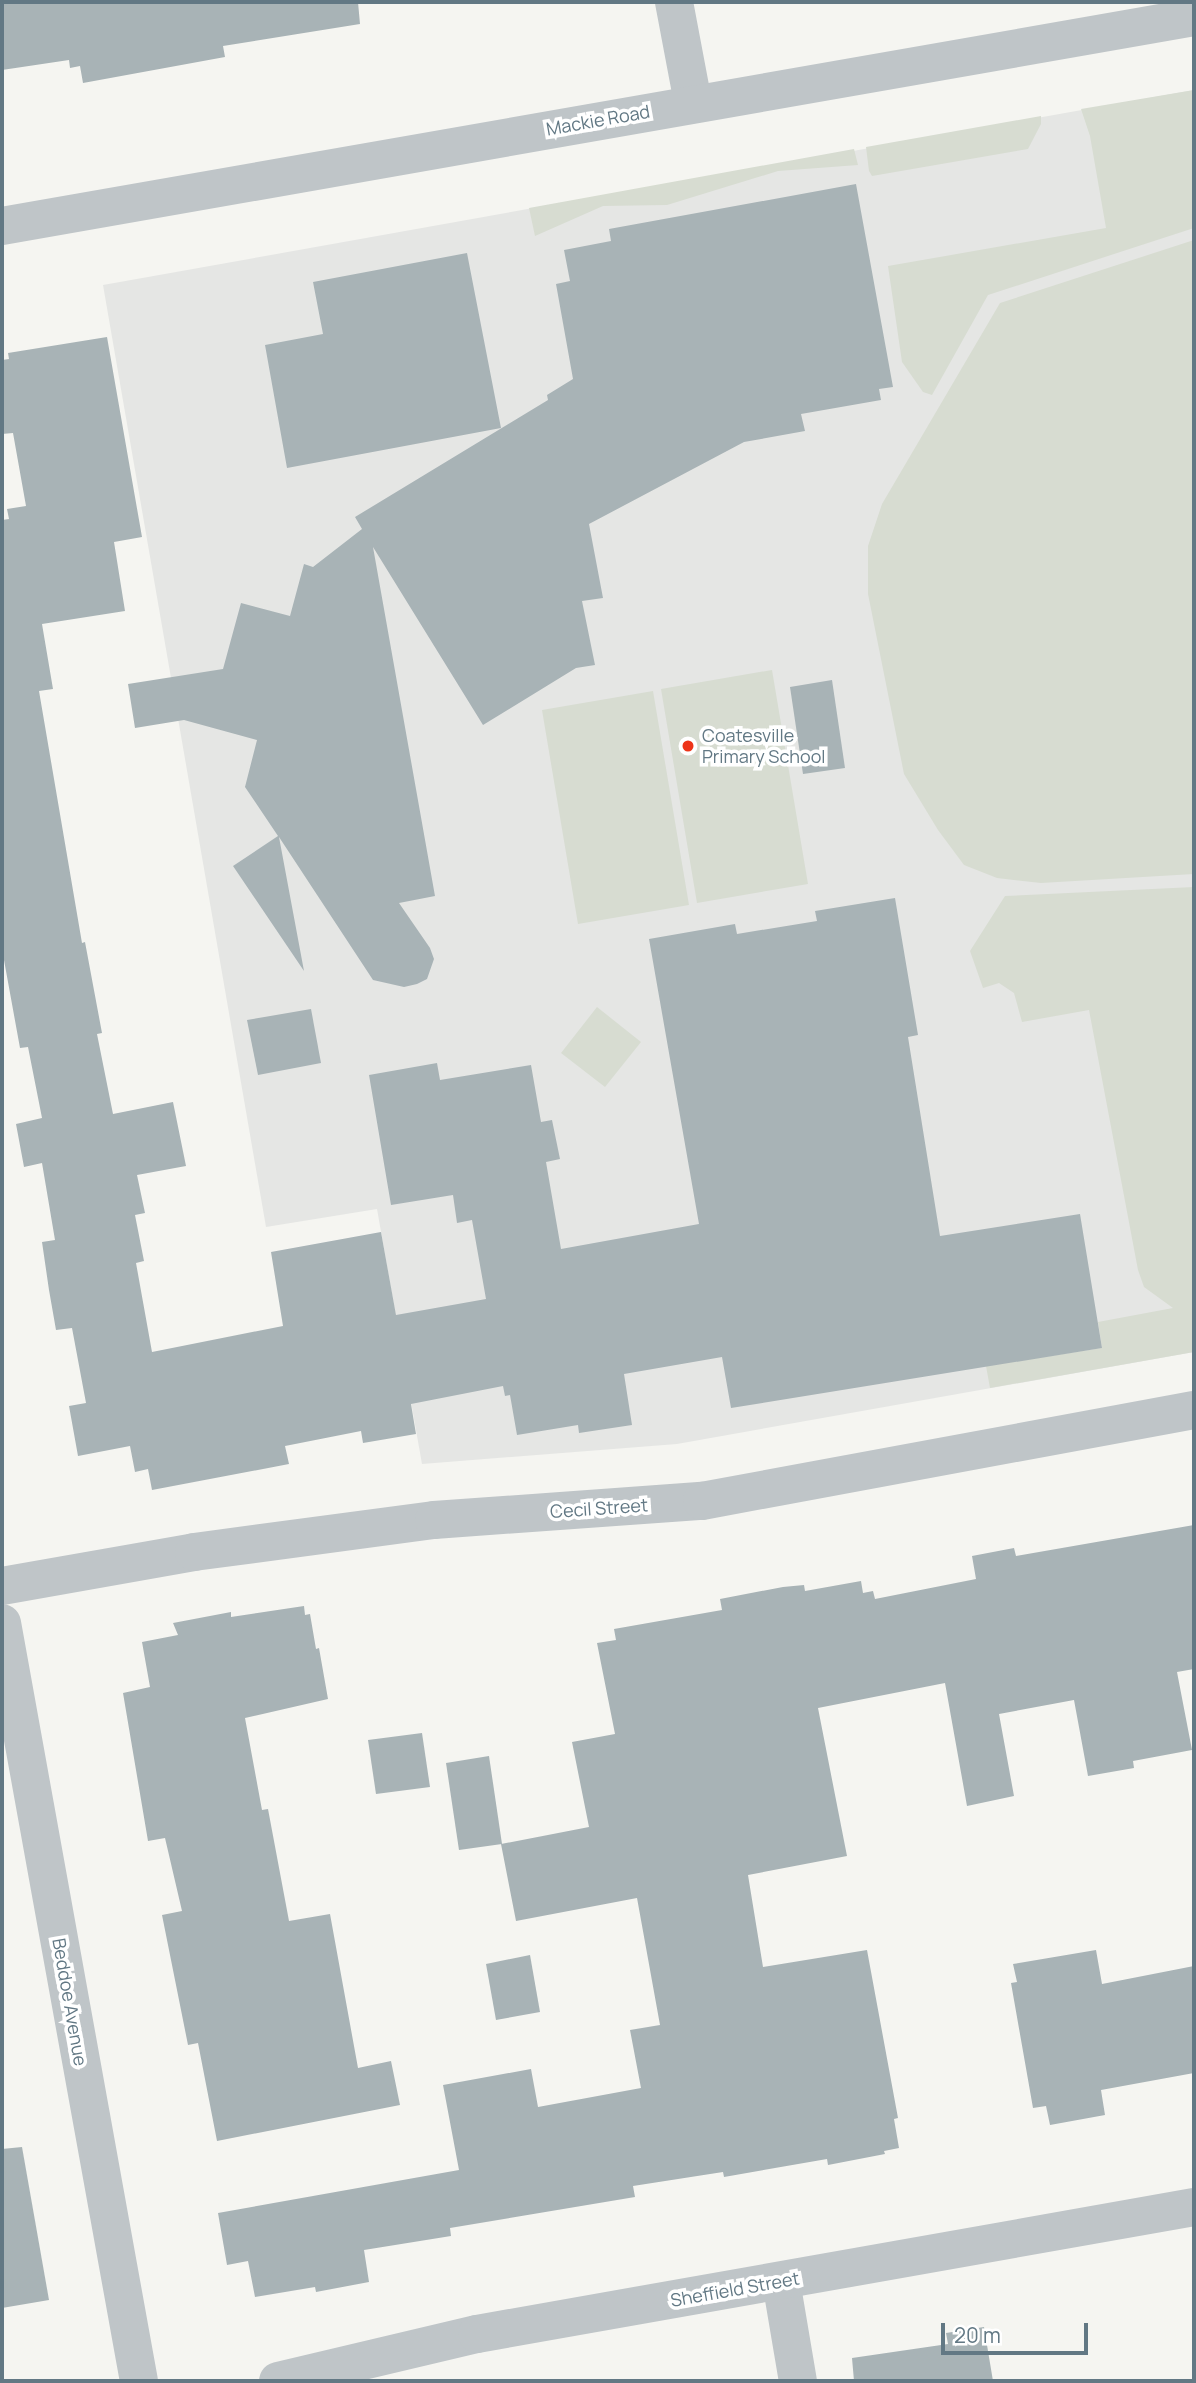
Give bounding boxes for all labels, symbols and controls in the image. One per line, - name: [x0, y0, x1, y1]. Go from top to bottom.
- street label: Mackie Road: [544, 100, 652, 140]
- place label: Coatesville Primary School: [702, 725, 826, 768]
- marker: Coatesville Primary School: [680, 738, 696, 754]
- street label: Cecil Street: [549, 1494, 649, 1522]
- street label: Beddoe Avenue: [48, 1936, 92, 2068]
- street label: Sheffield Street: [669, 2267, 801, 2311]
- scale bar: [944, 2310, 1091, 2354]
- text: 20 m: [954, 2321, 1001, 2349]

